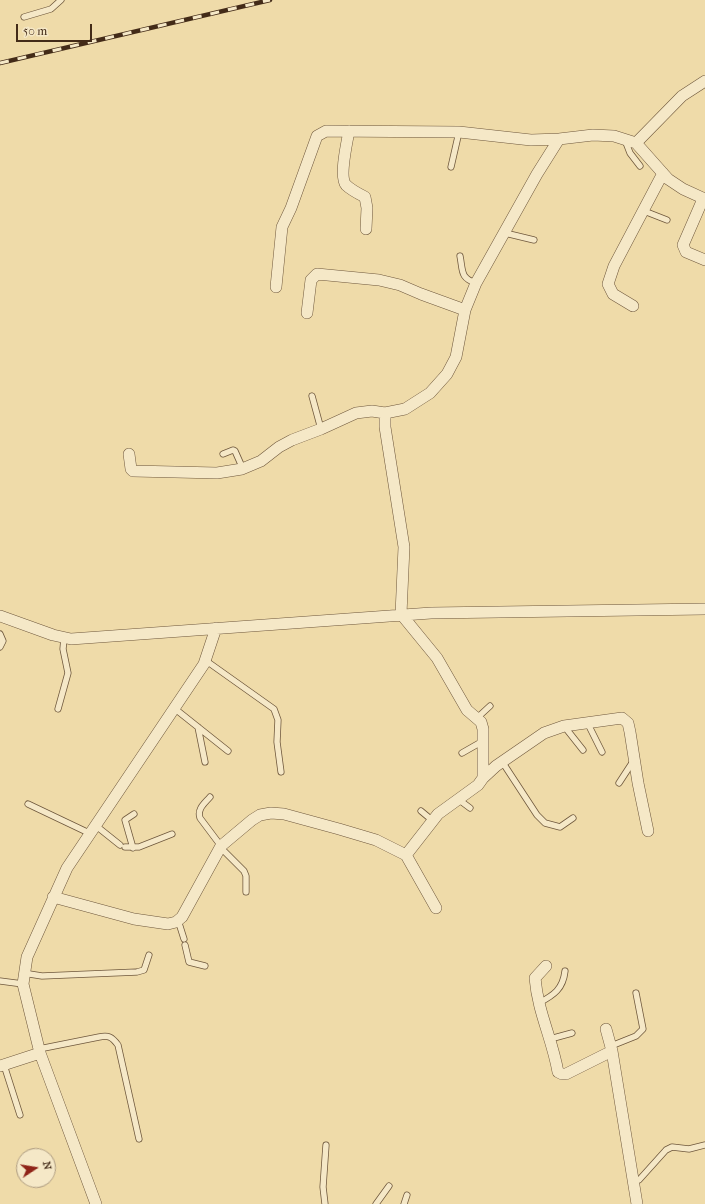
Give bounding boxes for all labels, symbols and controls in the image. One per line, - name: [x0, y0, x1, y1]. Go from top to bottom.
- scale bar: [18, 16, 94, 42]
- text: 50 m: [23, 24, 47, 38]
- north arrow: [16, 1148, 56, 1188]
- text: N: [40, 1160, 54, 1171]

